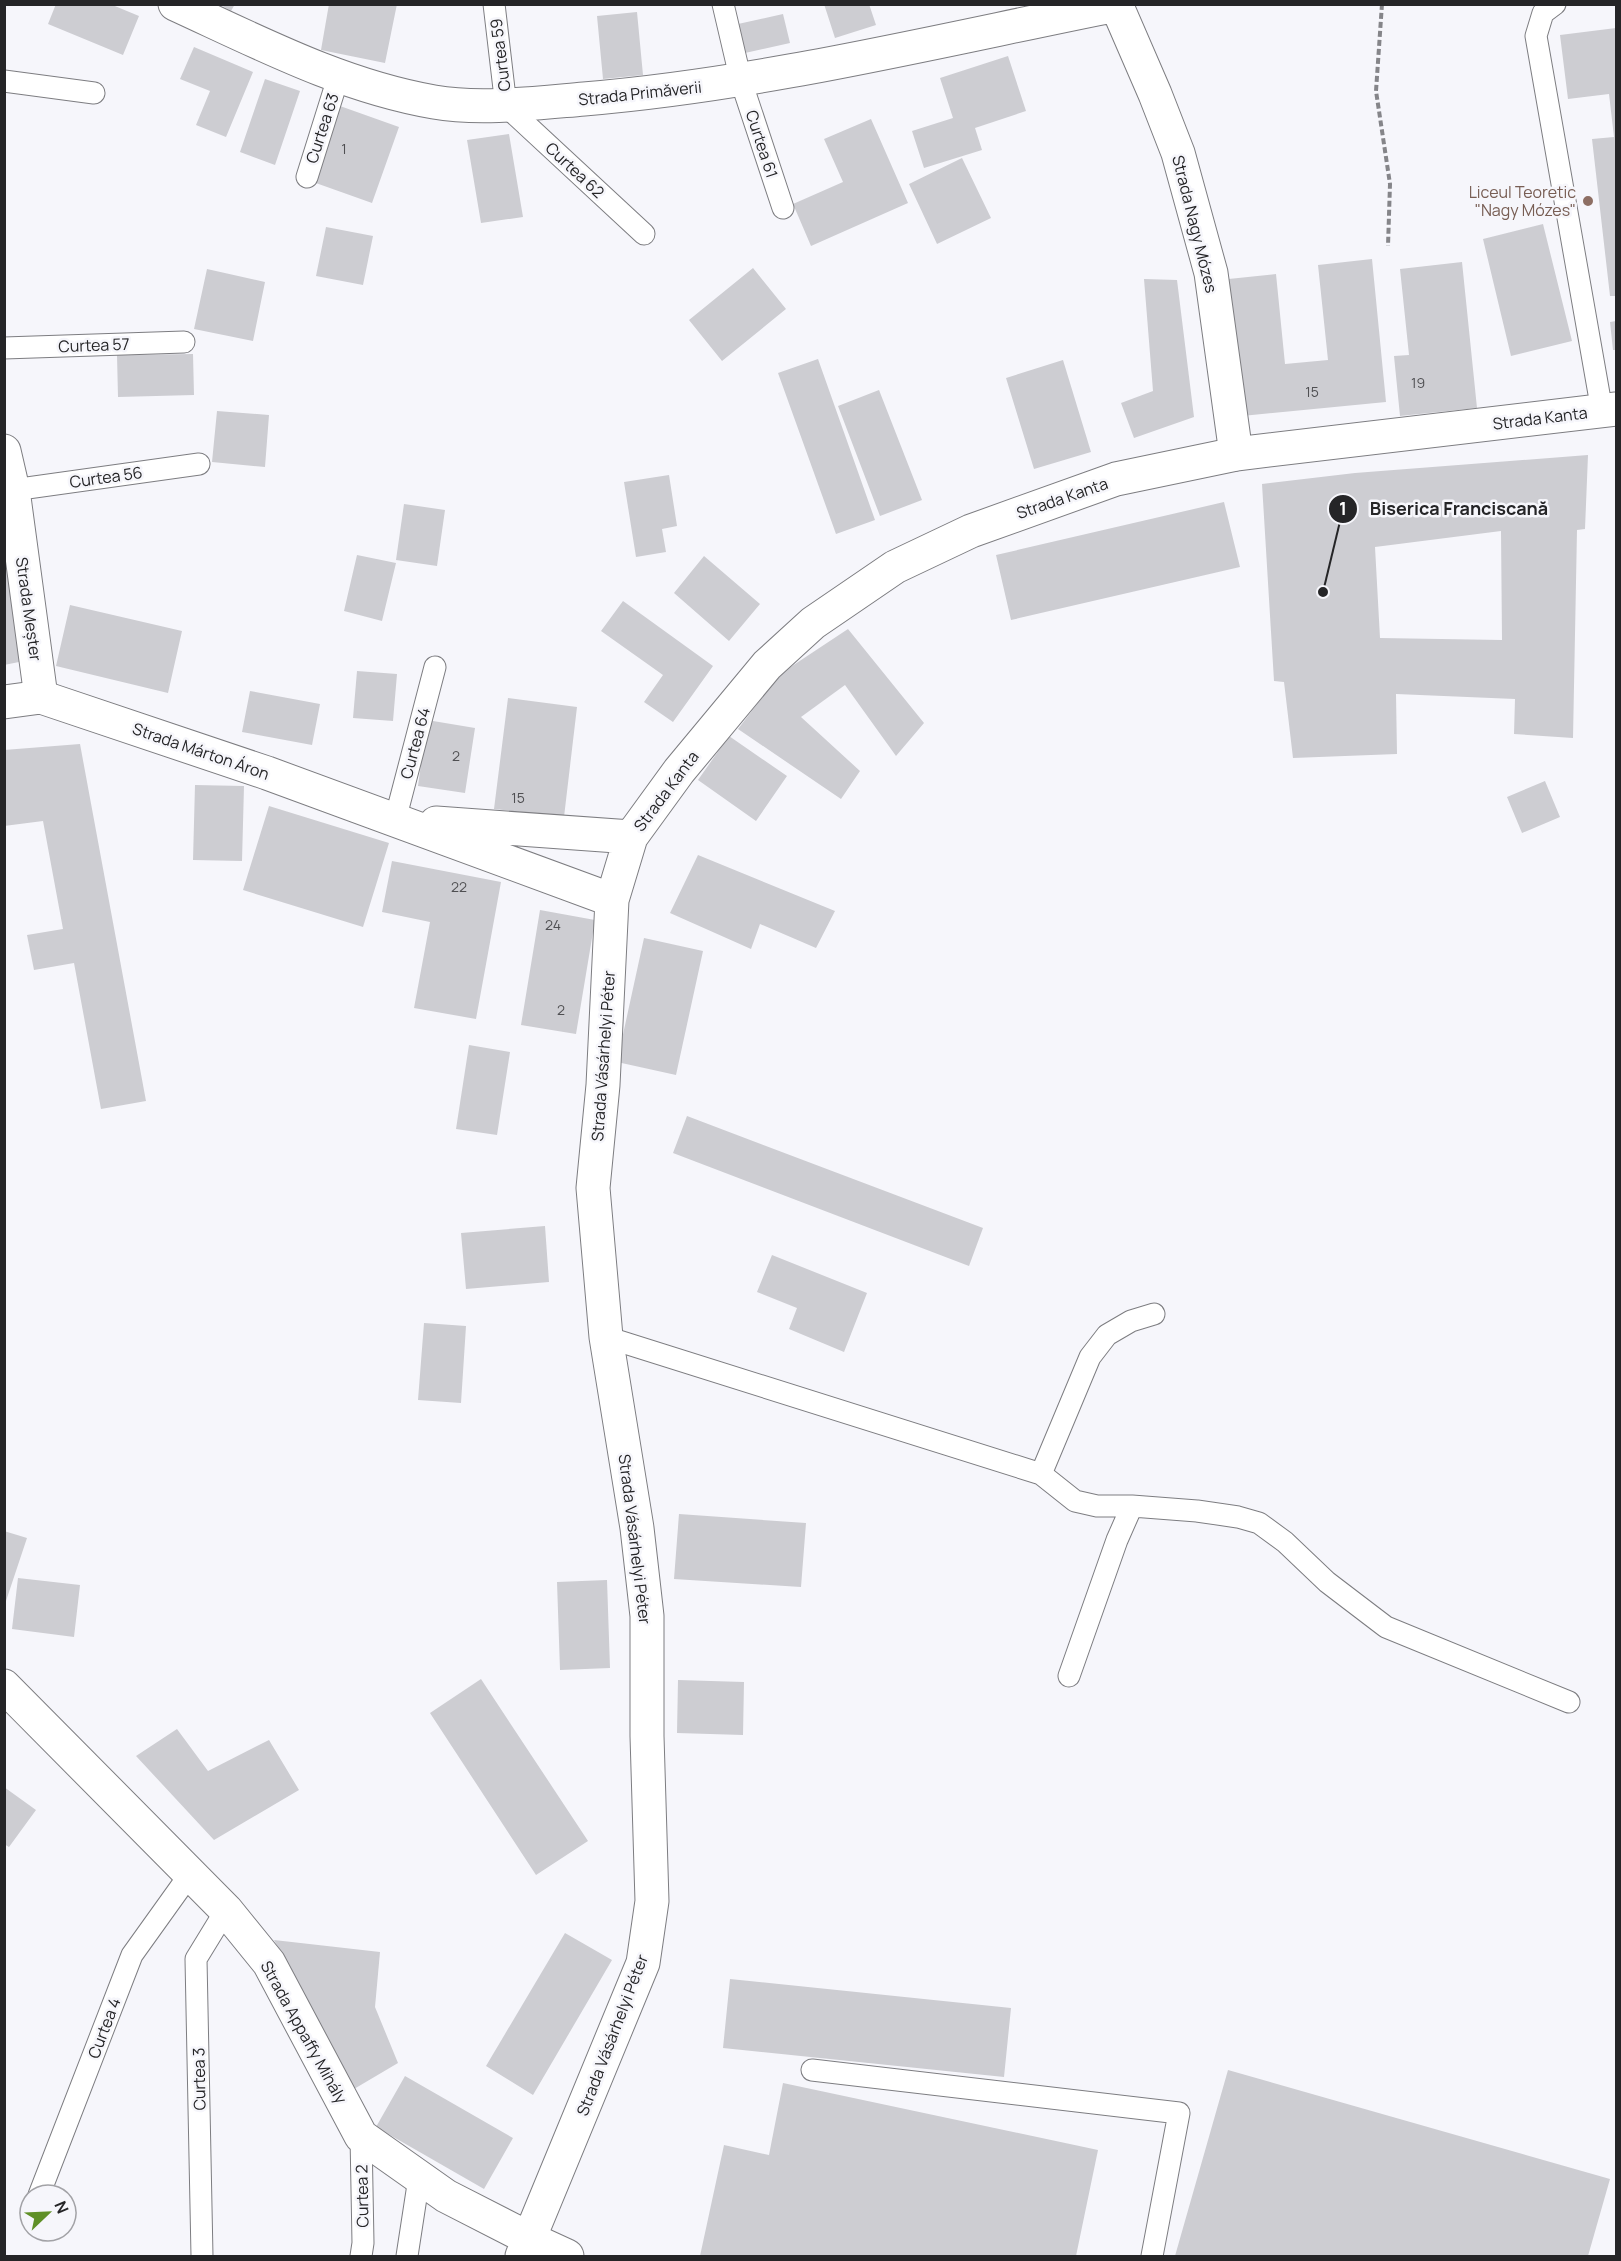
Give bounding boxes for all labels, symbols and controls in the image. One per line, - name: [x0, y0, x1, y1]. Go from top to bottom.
- street label: Curtea 59: [485, 17, 515, 93]
- street label: Strada Primăverii: [577, 76, 703, 110]
- street label: Curtea 63: [300, 90, 344, 166]
- street label: Curtea 61: [741, 107, 783, 181]
- street label: Curtea 62: [541, 137, 609, 203]
- house number: 1: [341, 139, 347, 158]
- street label: Strada Nagy Mózes: [1167, 153, 1223, 295]
- place label: Liceul Teoretic "Nagy Mózes": [1469, 181, 1576, 221]
- marker: Liceul Teoretic "Nagy Mózes": [1581, 194, 1595, 208]
- street label: Curtea 57: [58, 333, 130, 357]
- house number: 19: [1411, 373, 1425, 392]
- house number: 15: [1305, 382, 1319, 401]
- street label: Strada Kanta: [1491, 401, 1589, 435]
- street label: Curtea 56: [68, 461, 144, 493]
- street label: Strada Kanta: [1013, 472, 1111, 524]
- callout: Biserica Franciscană: [1328, 491, 1560, 527]
- text: 1: [1339, 496, 1347, 520]
- text: Biserica Franciscană: [1370, 496, 1548, 520]
- street label: Strada Meșter: [11, 556, 47, 663]
- street label: Curtea 64: [395, 705, 435, 781]
- street label: Strada Márton Áron: [130, 717, 272, 785]
- house number: 2: [452, 746, 460, 765]
- street label: Strada Kanta: [629, 746, 703, 836]
- house number: 15: [511, 788, 525, 807]
- house number: 22: [451, 877, 467, 896]
- house number: 24: [545, 915, 561, 934]
- street label: Strada Vásárhelyi Péter: [586, 970, 620, 1142]
- house number: 2: [557, 1000, 565, 1019]
- street label: Strada Vásárhelyi Péter: [614, 1453, 656, 1626]
- street label: Strada Vásárhelyi Péter: [571, 1951, 653, 2119]
- street label: Strada Appaffy Mihály: [256, 1957, 353, 2108]
- street label: Curtea 4: [82, 1994, 126, 2062]
- street label: Curtea 3: [187, 2047, 211, 2111]
- street label: Curtea 2: [350, 2164, 374, 2228]
- north arrow: [18, 2183, 78, 2243]
- text: N: [49, 2198, 74, 2217]

